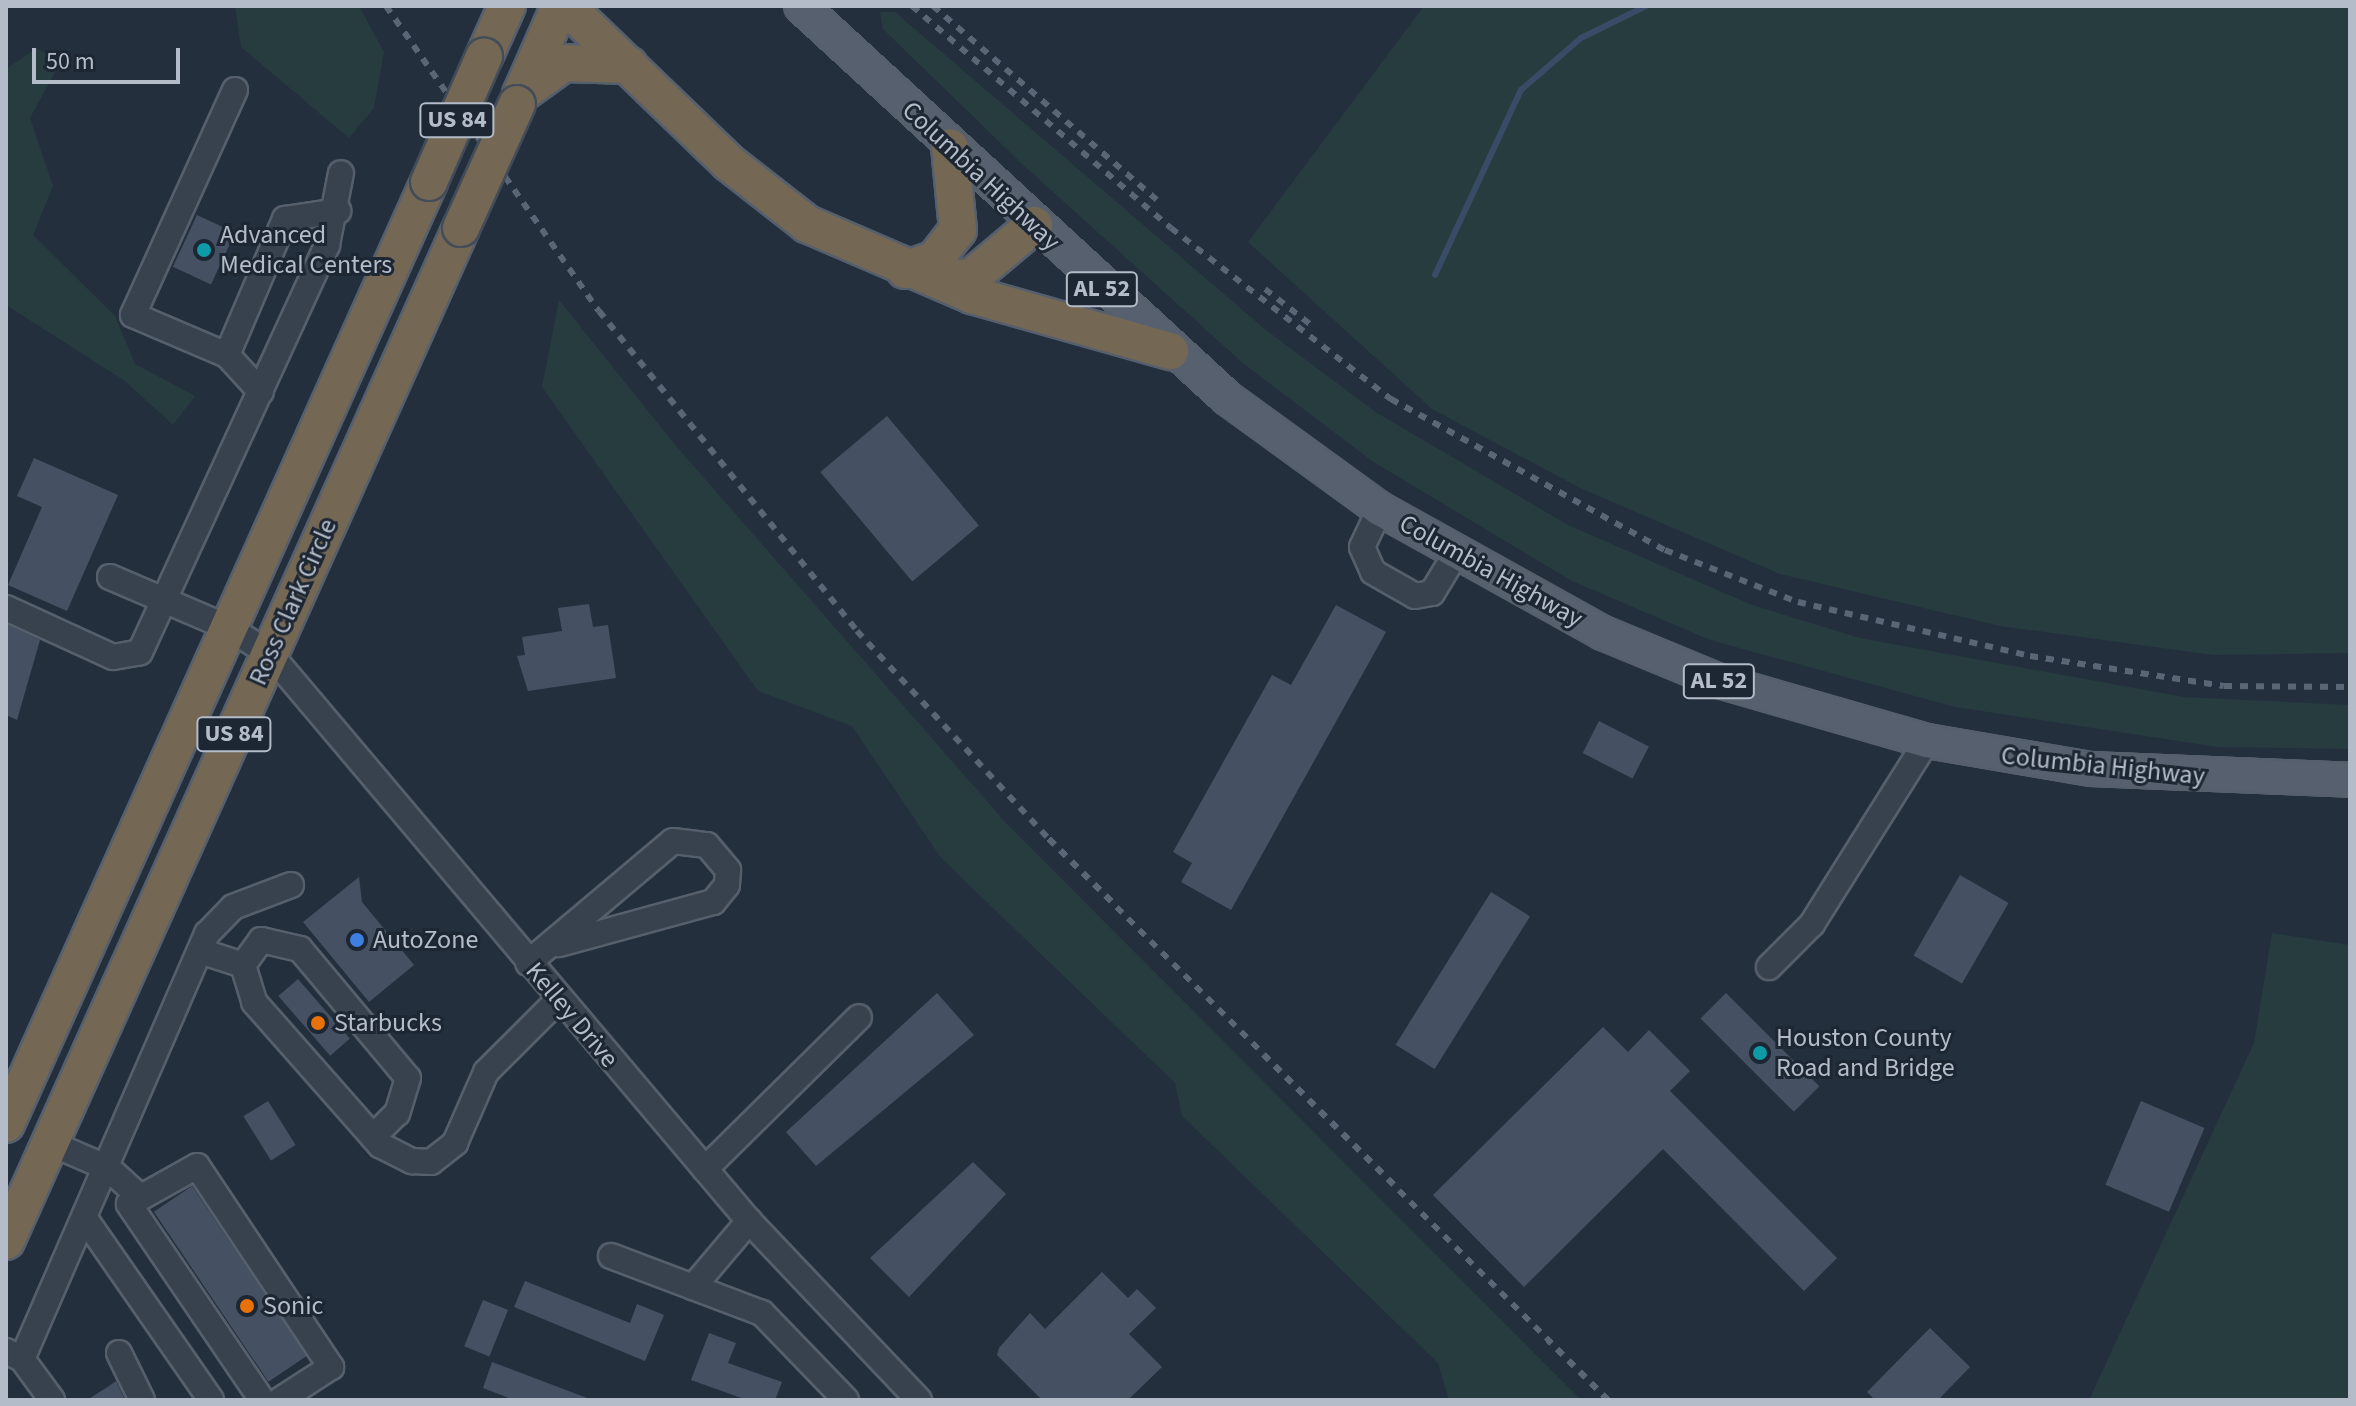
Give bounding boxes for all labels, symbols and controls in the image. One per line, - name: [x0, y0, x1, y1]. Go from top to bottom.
- scale bar: [36, 32, 184, 82]
- text: 50 m: [46, 44, 95, 79]
- street label: Columbia Highway: [896, 95, 1066, 257]
- road number: US 84: [419, 100, 495, 140]
- place label: Advanced Medical Centers: [220, 219, 392, 280]
- marker: Advanced Medical Centers: [195, 241, 213, 259]
- road number: AL 52: [1064, 269, 1140, 309]
- street label: Columbia Highway: [1394, 508, 1588, 634]
- street label: Ross Clark Circle: [242, 514, 344, 690]
- road number: AL 52: [1681, 661, 1757, 701]
- road number: US 84: [196, 714, 272, 754]
- street label: Columbia Highway: [2000, 740, 2206, 792]
- place label: AutoZone: [373, 924, 478, 956]
- marker: AutoZone: [348, 931, 366, 949]
- street label: Kelley Drive: [519, 956, 625, 1074]
- place label: Starbucks: [334, 1007, 442, 1039]
- marker: Starbucks: [309, 1014, 327, 1032]
- place label: Houston County Road and Bridge: [1776, 1022, 1955, 1084]
- marker: Houston County Road and Bridge: [1751, 1044, 1769, 1062]
- place label: Sonic: [263, 1290, 323, 1322]
- marker: Sonic: [238, 1297, 256, 1315]

